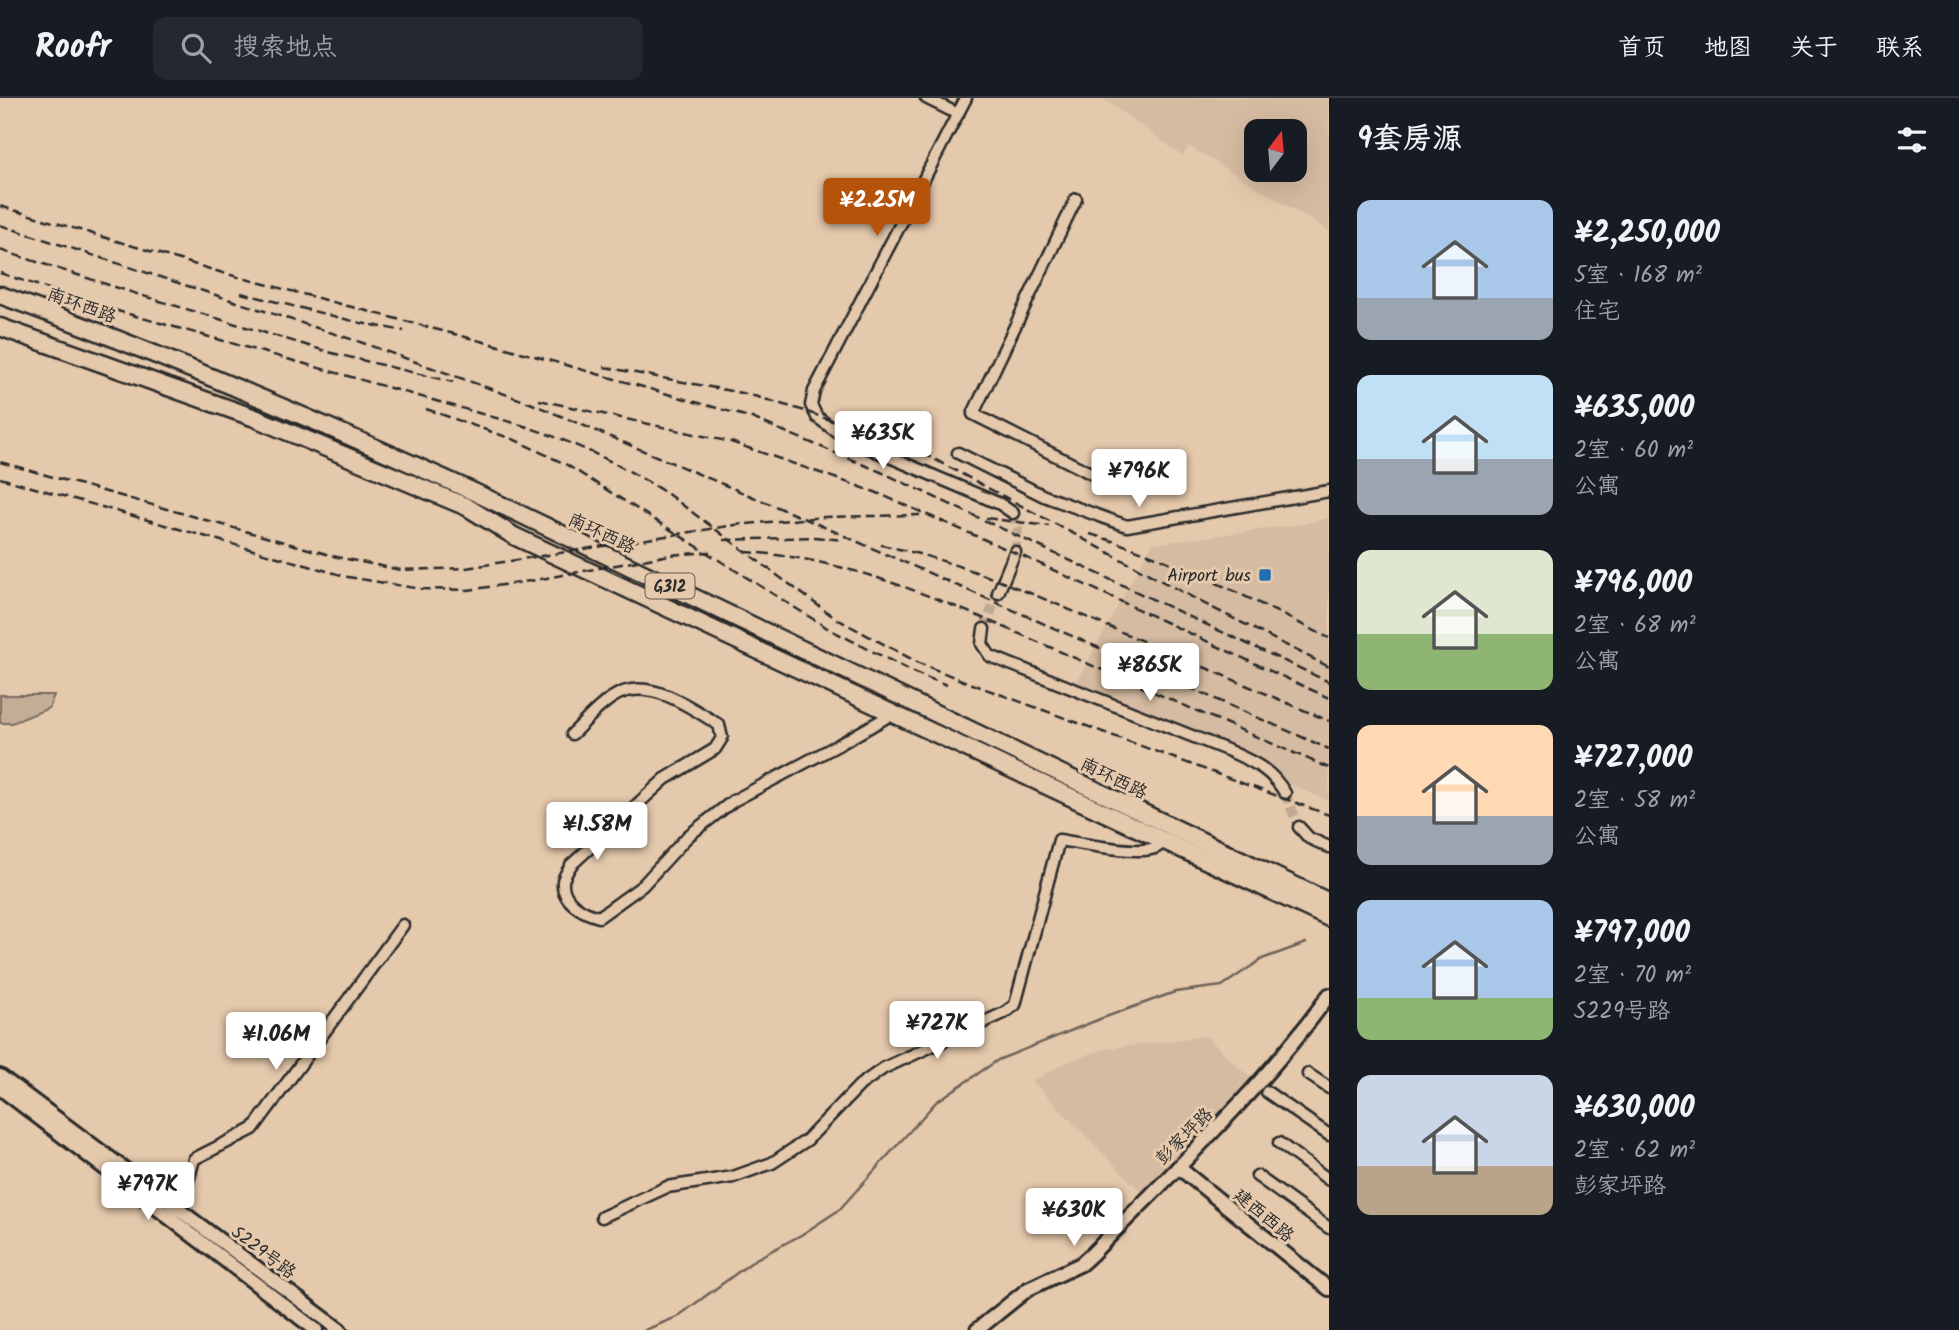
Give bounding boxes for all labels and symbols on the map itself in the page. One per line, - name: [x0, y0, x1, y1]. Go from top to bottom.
- north arrow: [1244, 119, 1307, 182]
- pin: ¥2.25M: [820, 178, 934, 238]
- street label: 南环西路: [43, 280, 120, 332]
- pin: ¥635K: [834, 412, 932, 471]
- pin: ¥796K: [1090, 450, 1188, 509]
- street label: 南环西路: [563, 506, 640, 563]
- place label: Airport bus: [1167, 562, 1251, 591]
- marker: Airport bus: [1257, 567, 1273, 583]
- road number: G312: [646, 573, 694, 598]
- pin: ¥865K: [1101, 644, 1199, 703]
- street label: 南环西路: [1075, 751, 1152, 808]
- pin: ¥1.58M: [540, 802, 654, 862]
- pin: ¥727K: [888, 1002, 986, 1061]
- pin: ¥1.06M: [219, 1012, 333, 1072]
- street label: 彭家坪路: [1149, 1101, 1221, 1173]
- pin: ¥797K: [99, 1162, 197, 1222]
- street label: 建西西路: [1226, 1182, 1300, 1250]
- pin: ¥630K: [1025, 1188, 1123, 1248]
- street label: S229号路: [224, 1219, 302, 1287]

